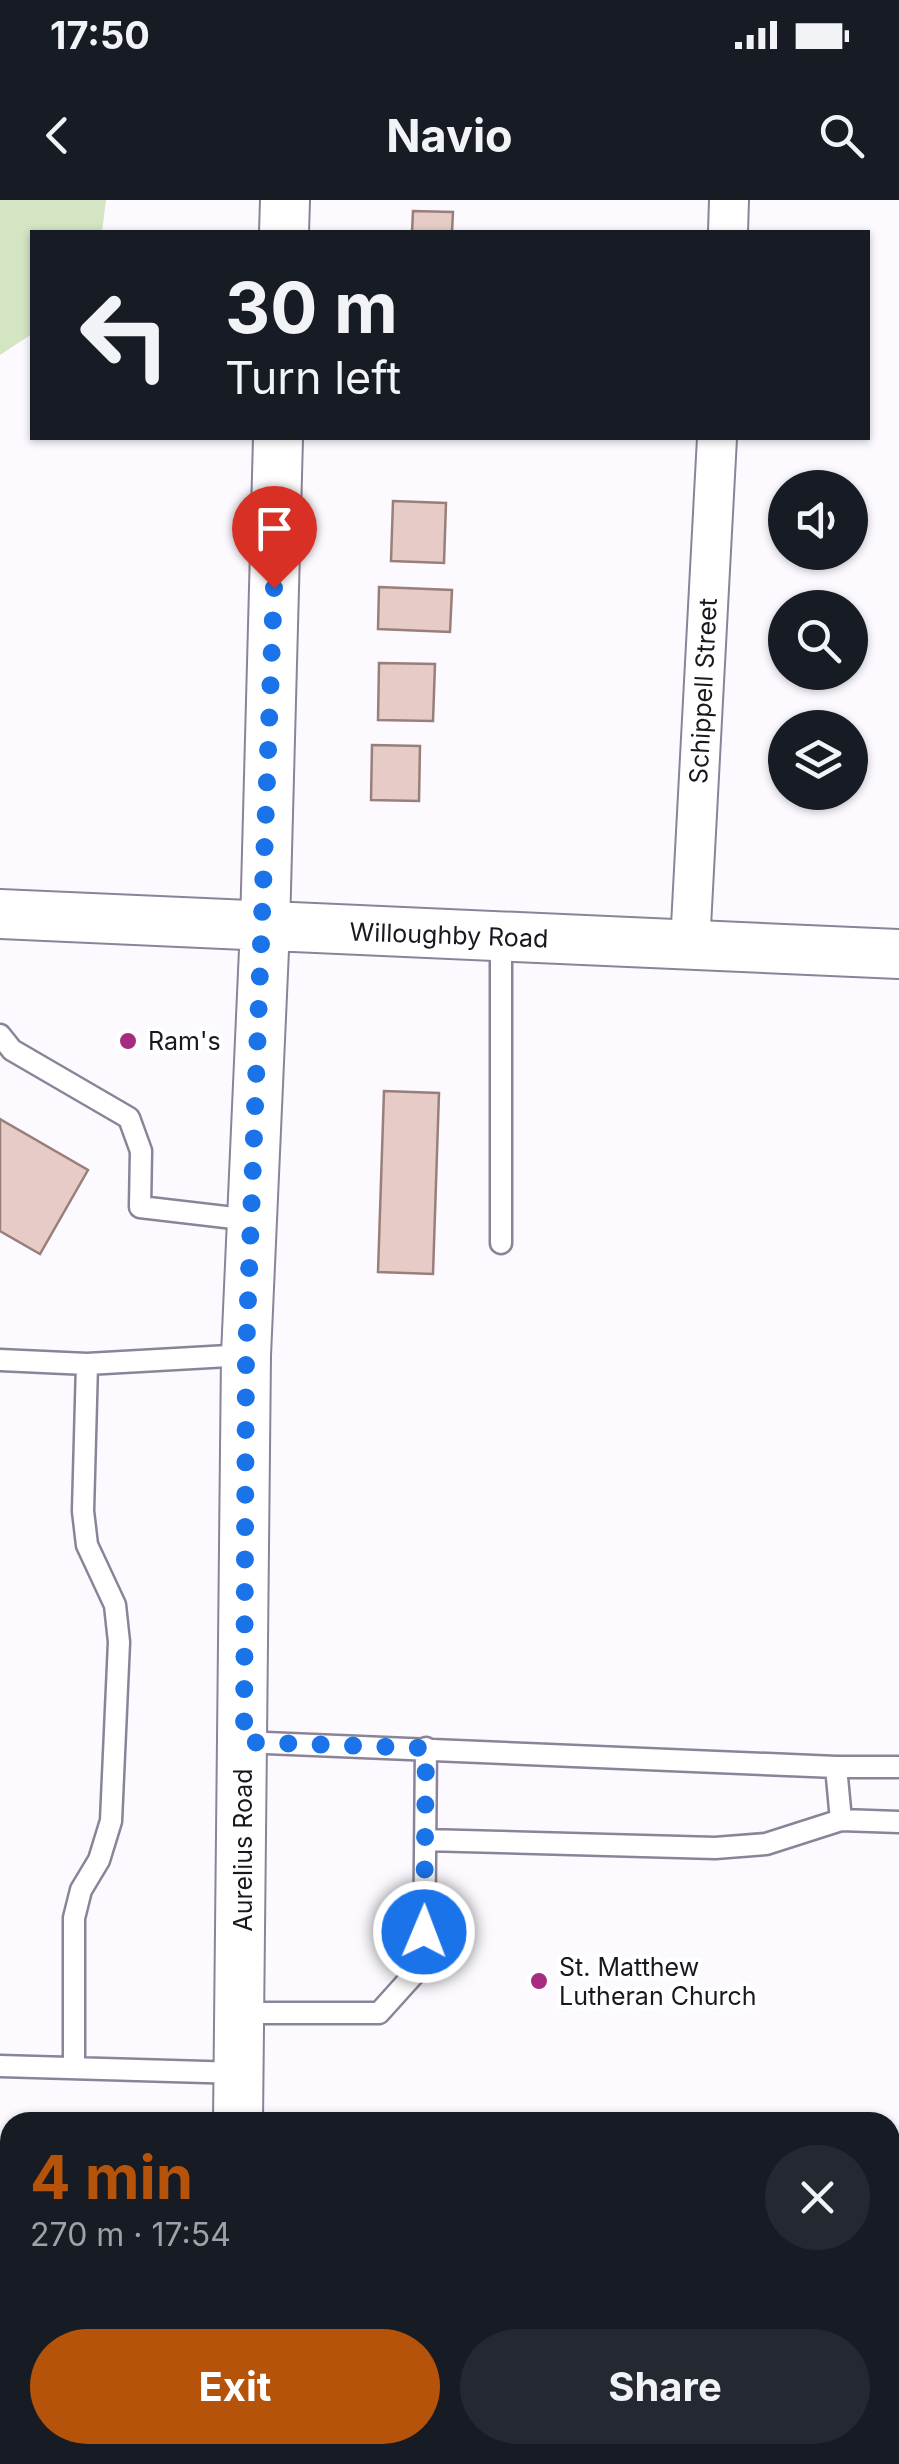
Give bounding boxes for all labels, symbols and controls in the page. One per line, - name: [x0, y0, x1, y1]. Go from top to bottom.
- text: 17:50: [50, 12, 150, 58]
- icon: back: [30, 108, 85, 163]
- text: Navio: [386, 108, 513, 163]
- icon: search: [814, 108, 869, 163]
- text: 30 m: [225, 265, 398, 350]
- icon: left: [60, 270, 190, 400]
- text: Turn left: [225, 350, 401, 405]
- map controls: [768, 470, 868, 810]
- button: sound: [768, 470, 868, 570]
- pin: [232, 486, 317, 589]
- icon: arrive: [247, 501, 302, 556]
- button: search: [768, 590, 868, 690]
- street label: Schippell Street: [683, 597, 723, 785]
- button: layers: [768, 710, 868, 810]
- street label: Willoughby Road: [349, 917, 549, 953]
- place label: Ram's: [148, 1026, 221, 1056]
- marker: Ram's: [117, 1030, 139, 1052]
- street label: Aurelius Road: [228, 1768, 258, 1932]
- position arrow: [372, 1880, 476, 1984]
- place label: St. Matthew Lutheran Church: [559, 1952, 757, 2011]
- marker: St. Matthew Lutheran Church: [528, 1970, 550, 1992]
- text: 4 min: [30, 2141, 193, 2213]
- button: close: [765, 2145, 870, 2250]
- text: 270 m · 17:54: [30, 2215, 231, 2254]
- button: Exit: [30, 2329, 440, 2444]
- button: Share: [460, 2329, 870, 2444]

